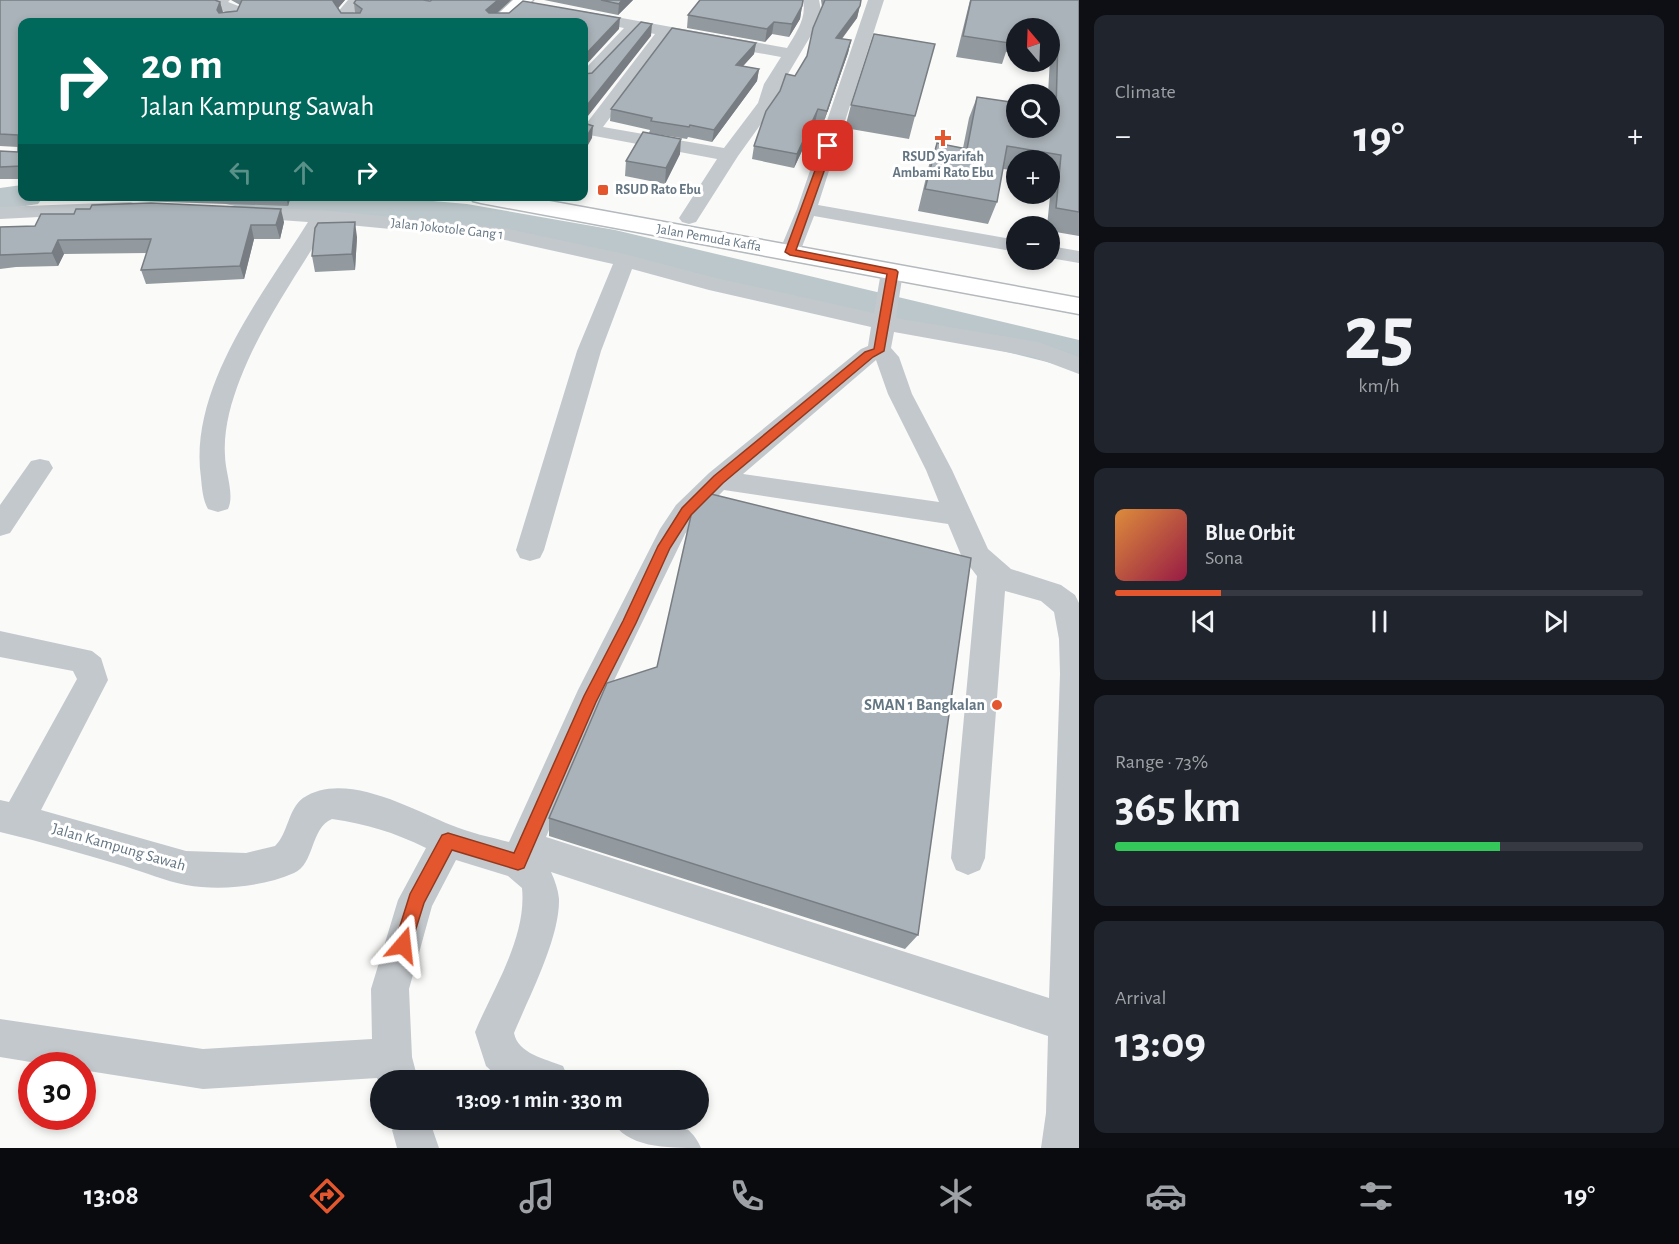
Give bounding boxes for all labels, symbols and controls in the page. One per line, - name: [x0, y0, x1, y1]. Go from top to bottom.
- north arrow: [1006, 18, 1060, 72]
- map controls: [1006, 18, 1060, 270]
- icon: right: [42, 42, 120, 120]
- text: 20 m: [141, 44, 223, 86]
- text: Climate: [1115, 82, 1176, 102]
- button: search: [1006, 84, 1060, 138]
- text: Jalan Kampung Sawah: [141, 93, 374, 120]
- text: 19°: [1353, 115, 1405, 160]
- pin: [802, 120, 853, 171]
- text: −: [1115, 120, 1131, 153]
- text: +: [1627, 120, 1643, 153]
- icon: arrive: [811, 129, 844, 162]
- marker: RSUD Syarifah Ambami Rato Ebu: [934, 129, 952, 147]
- place label: RSUD Syarifah Ambami Rato Ebu: [892, 150, 994, 180]
- button: +: [1006, 150, 1060, 204]
- icon: left: [224, 156, 257, 189]
- icon: ahead: [287, 156, 320, 189]
- icon: right: [350, 156, 383, 189]
- marker: RSUD Rato Ebu: [596, 183, 610, 197]
- place label: RSUD Rato Ebu: [615, 183, 702, 197]
- street label: Jalan Jokotole Gang 1: [390, 216, 504, 242]
- button: −: [1006, 216, 1060, 270]
- street label: Jalan Pemuda Kaffa: [656, 222, 763, 254]
- text: 25: [1344, 296, 1414, 374]
- text: km/h: [1358, 376, 1400, 396]
- text: Blue Orbit: [1205, 522, 1295, 544]
- text: Sona: [1205, 548, 1243, 568]
- icon: previous: [1187, 605, 1220, 638]
- icon: pause: [1363, 605, 1396, 638]
- icon: next: [1539, 605, 1572, 638]
- place label: SMAN 1 Bangkalan: [864, 697, 985, 713]
- marker: SMAN 1 Bangkalan: [990, 698, 1004, 712]
- text: Range · 73%: [1115, 752, 1208, 772]
- text: 365 km: [1115, 785, 1241, 830]
- street label: Jalan Kampung Sawah: [50, 820, 188, 874]
- position arrow: [371, 913, 435, 977]
- text: Arrival: [1115, 988, 1166, 1008]
- text: 13:09: [1115, 1021, 1206, 1066]
- speed limit sign: 30: [18, 1052, 96, 1130]
- text: 13:09 · 1 min · 330 m: [457, 1089, 622, 1111]
- icon: directions: [306, 1175, 348, 1217]
- icon: music: [516, 1175, 558, 1217]
- icon: phone: [726, 1175, 768, 1217]
- icon: climate: [935, 1175, 977, 1217]
- icon: car: [1145, 1175, 1187, 1217]
- icon: filters: [1355, 1175, 1397, 1217]
- text: 13:08: [84, 1182, 139, 1209]
- text: 19°: [1564, 1182, 1595, 1209]

